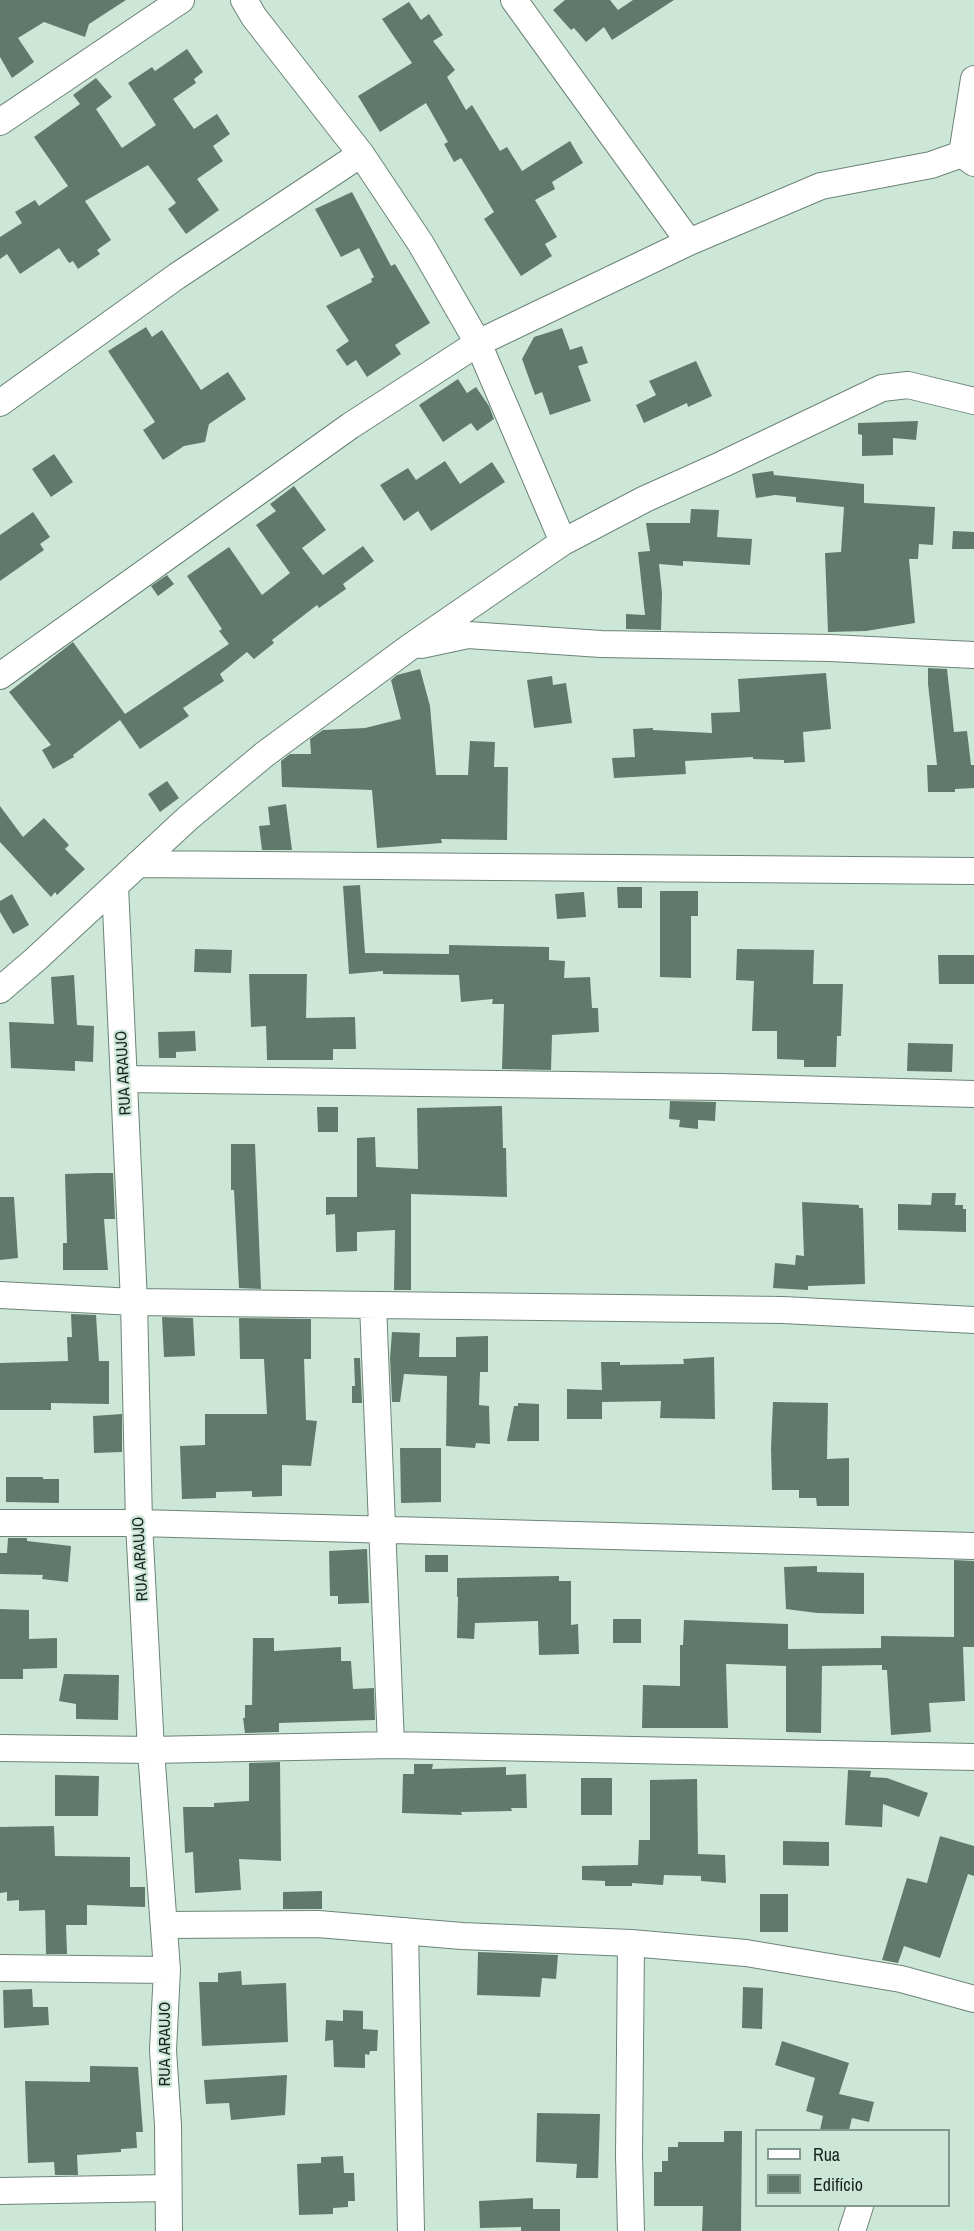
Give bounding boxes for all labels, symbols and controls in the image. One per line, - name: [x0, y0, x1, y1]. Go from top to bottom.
- street label: RUA ARAUJO: [112, 1030, 136, 1116]
- street label: RUA ARAUJO: [129, 1516, 153, 1602]
- street label: RUA ARAUJO: [156, 2002, 176, 2086]
- legend: [755, 2129, 950, 2207]
- text: Rua: [813, 2142, 840, 2167]
- text: Edifício: [813, 2172, 863, 2197]

